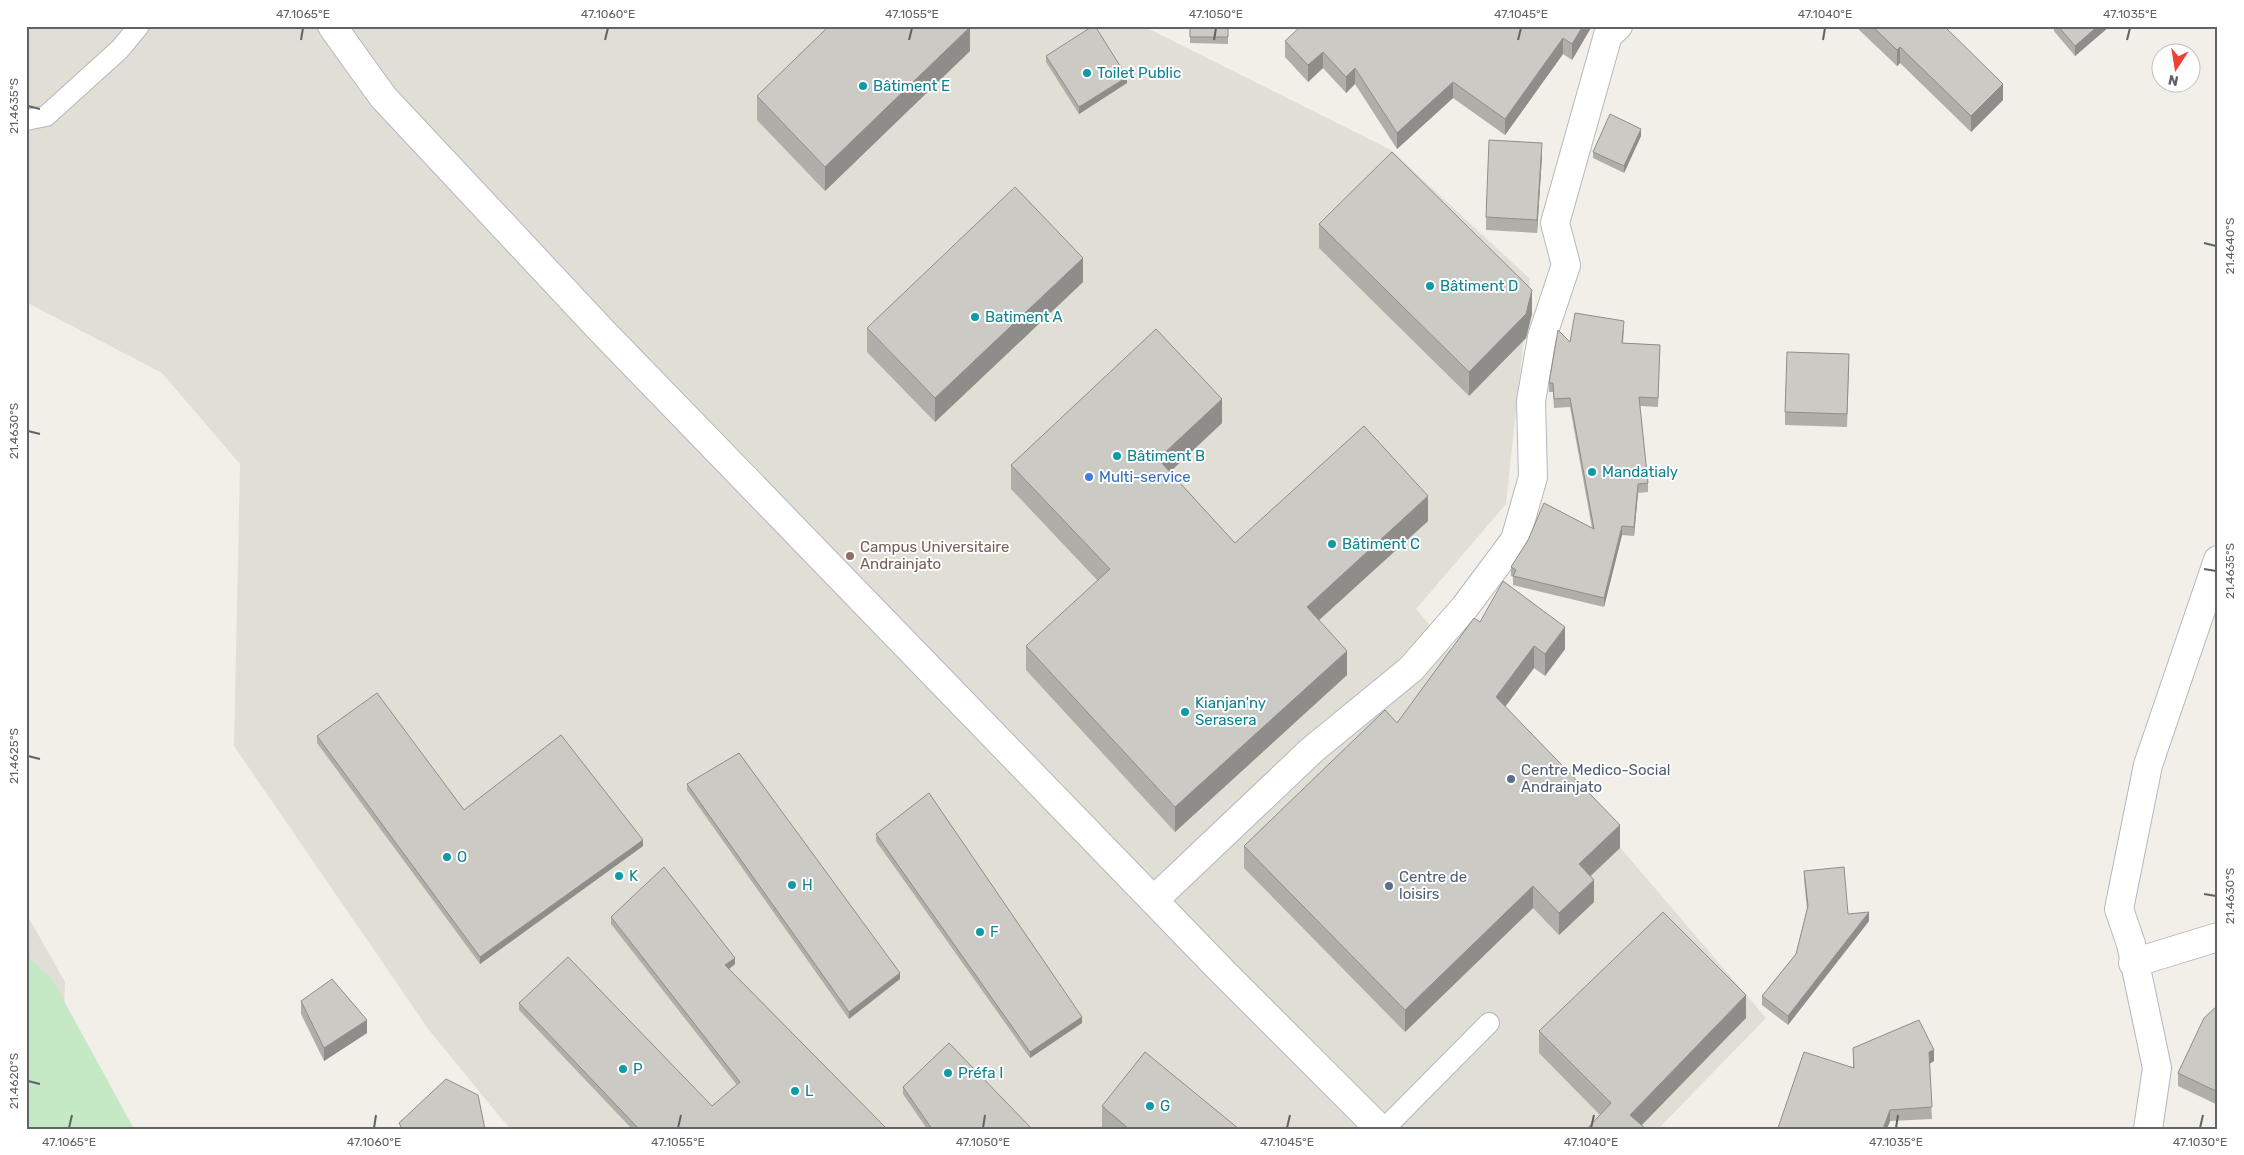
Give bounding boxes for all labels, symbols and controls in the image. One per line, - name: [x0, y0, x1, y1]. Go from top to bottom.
- text: 47.1065°E: [276, 7, 330, 21]
- text: 47.1060°E: [581, 7, 635, 21]
- text: 47.1055°E: [885, 7, 939, 21]
- text: 47.1050°E: [1189, 7, 1243, 21]
- text: 47.1045°E: [1494, 7, 1548, 21]
- text: 47.1040°E: [1798, 7, 1852, 21]
- text: 47.1035°E: [2103, 7, 2157, 21]
- north arrow: [2152, 42, 2202, 92]
- place label: Toilet Public: [1097, 64, 1181, 82]
- marker: Toilet Public: [1081, 67, 1093, 79]
- text: N: [2167, 71, 2180, 90]
- place label: Bâtiment E: [873, 77, 950, 95]
- text: 21.4635°S: [7, 78, 21, 134]
- marker: Bâtiment E: [857, 80, 869, 92]
- text: 21.4640°S: [2223, 218, 2237, 274]
- place label: Bâtiment D: [1440, 277, 1518, 295]
- marker: Bâtiment D: [1424, 280, 1436, 292]
- place label: Batiment A: [985, 308, 1063, 326]
- marker: Batiment A: [969, 311, 981, 323]
- text: 21.4630°S: [7, 403, 21, 459]
- place label: Bâtiment B: [1127, 447, 1205, 465]
- marker: Bâtiment B: [1111, 450, 1123, 462]
- place label: Mandatialy: [1602, 463, 1678, 481]
- marker: Mandatialy: [1586, 466, 1598, 478]
- place label: Multi-service: [1099, 468, 1191, 486]
- marker: Multi-service: [1083, 471, 1095, 483]
- place label: Bâtiment C: [1342, 535, 1420, 553]
- place label: Campus Universitaire Andrainjato: [860, 538, 1009, 573]
- marker: Bâtiment C: [1326, 538, 1338, 550]
- text: 21.4635°S: [2223, 543, 2237, 599]
- marker: Campus Universitaire Andrainjato: [844, 550, 856, 562]
- place label: Kianjan'ny Serasera: [1195, 694, 1266, 729]
- marker: Kianjan'ny Serasera: [1179, 706, 1191, 718]
- text: 21.4625°S: [7, 728, 21, 784]
- place label: Centre Medico-Social Andrainjato: [1521, 761, 1670, 796]
- marker: Centre Medico-Social Andrainjato: [1505, 773, 1517, 785]
- place label: O: [457, 848, 467, 866]
- marker: O: [441, 851, 453, 863]
- place label: K: [629, 867, 638, 885]
- place label: Centre de loisirs: [1399, 868, 1467, 903]
- text: 21.4630°S: [2223, 868, 2237, 924]
- marker: K: [613, 870, 625, 882]
- place label: H: [802, 876, 813, 894]
- marker: H: [786, 879, 798, 891]
- marker: Centre de loisirs: [1383, 880, 1395, 892]
- place label: F: [990, 923, 999, 941]
- marker: F: [974, 926, 986, 938]
- text: 21.4620°S: [7, 1053, 21, 1109]
- place label: P: [633, 1060, 643, 1078]
- marker: P: [617, 1063, 629, 1075]
- place label: Préfa I: [958, 1064, 1003, 1082]
- marker: Préfa I: [942, 1067, 954, 1079]
- place label: L: [805, 1082, 814, 1100]
- marker: L: [789, 1085, 801, 1097]
- place label: G: [1160, 1097, 1170, 1115]
- marker: G: [1144, 1100, 1156, 1112]
- text: 47.1065°E: [42, 1135, 96, 1149]
- text: 47.1060°E: [347, 1135, 401, 1149]
- text: 47.1055°E: [651, 1135, 705, 1149]
- text: 47.1050°E: [956, 1135, 1010, 1149]
- text: 47.1045°E: [1260, 1135, 1314, 1149]
- text: 47.1040°E: [1564, 1135, 1618, 1149]
- text: 47.1035°E: [1869, 1135, 1923, 1149]
- text: 47.1030°E: [2173, 1135, 2227, 1149]

